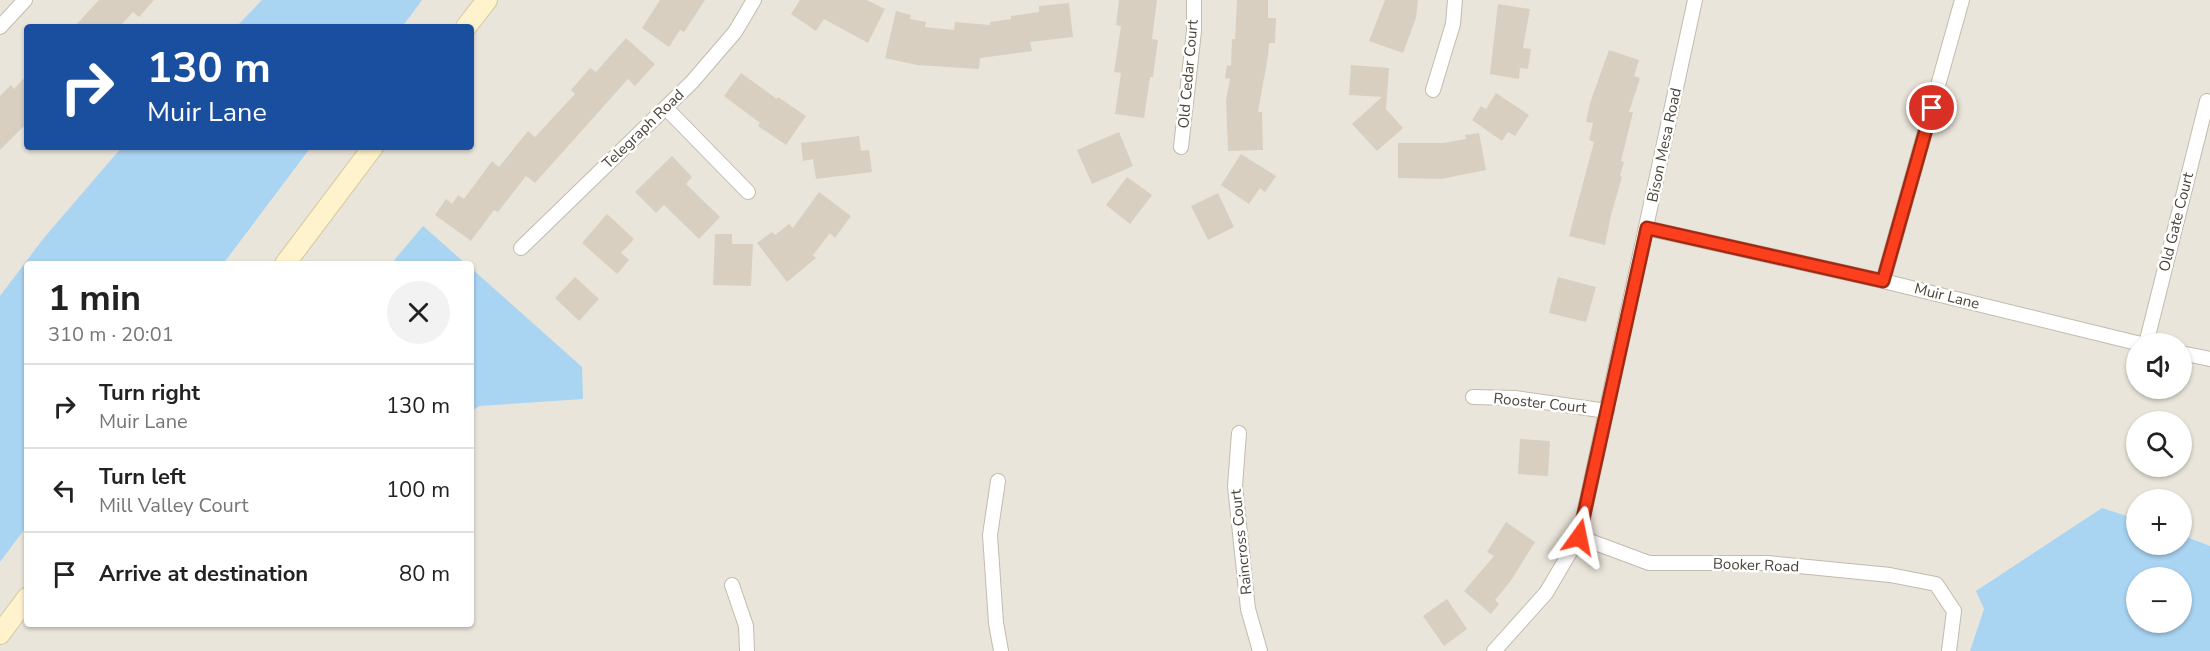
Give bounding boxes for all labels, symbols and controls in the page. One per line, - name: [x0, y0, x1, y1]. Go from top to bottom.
- street label: Old Cedar Court: [1173, 18, 1203, 129]
- text: 130 m: [147, 40, 271, 97]
- icon: right: [48, 48, 126, 126]
- pin: [1906, 82, 1957, 133]
- street label: Telegraph Road: [598, 85, 688, 173]
- street label: Bison Mesa Road: [1642, 86, 1686, 204]
- icon: arrive: [1915, 91, 1948, 124]
- text: Muir Lane: [147, 94, 267, 131]
- street label: Old Gate Court: [2154, 170, 2198, 274]
- text: 1 min: [48, 274, 141, 323]
- street label: Muir Lane: [1912, 278, 1982, 314]
- button: close: [387, 281, 450, 344]
- text: 310 m · 20:01: [48, 321, 174, 348]
- map controls: [2126, 333, 2192, 633]
- button: sound: [2126, 333, 2192, 399]
- text: Turn right: [99, 378, 200, 408]
- street label: Rooster Court: [1493, 388, 1588, 418]
- icon: right: [48, 390, 81, 423]
- text: 130 m: [386, 391, 450, 421]
- text: Muir Lane: [99, 408, 188, 435]
- button: search: [2126, 411, 2192, 477]
- text: Turn left: [99, 462, 186, 492]
- icon: left: [48, 474, 81, 507]
- text: 100 m: [386, 475, 450, 505]
- street label: Raincross Court: [1225, 487, 1256, 596]
- button: +: [2126, 489, 2192, 555]
- text: Mill Valley Court: [99, 492, 248, 519]
- position arrow: [1547, 505, 1611, 569]
- street label: Booker Road: [1713, 554, 1799, 576]
- icon: arrive: [48, 558, 81, 591]
- text: Arrive at destination: [99, 559, 308, 589]
- text: 80 m: [399, 559, 450, 589]
- button: −: [2126, 567, 2192, 633]

